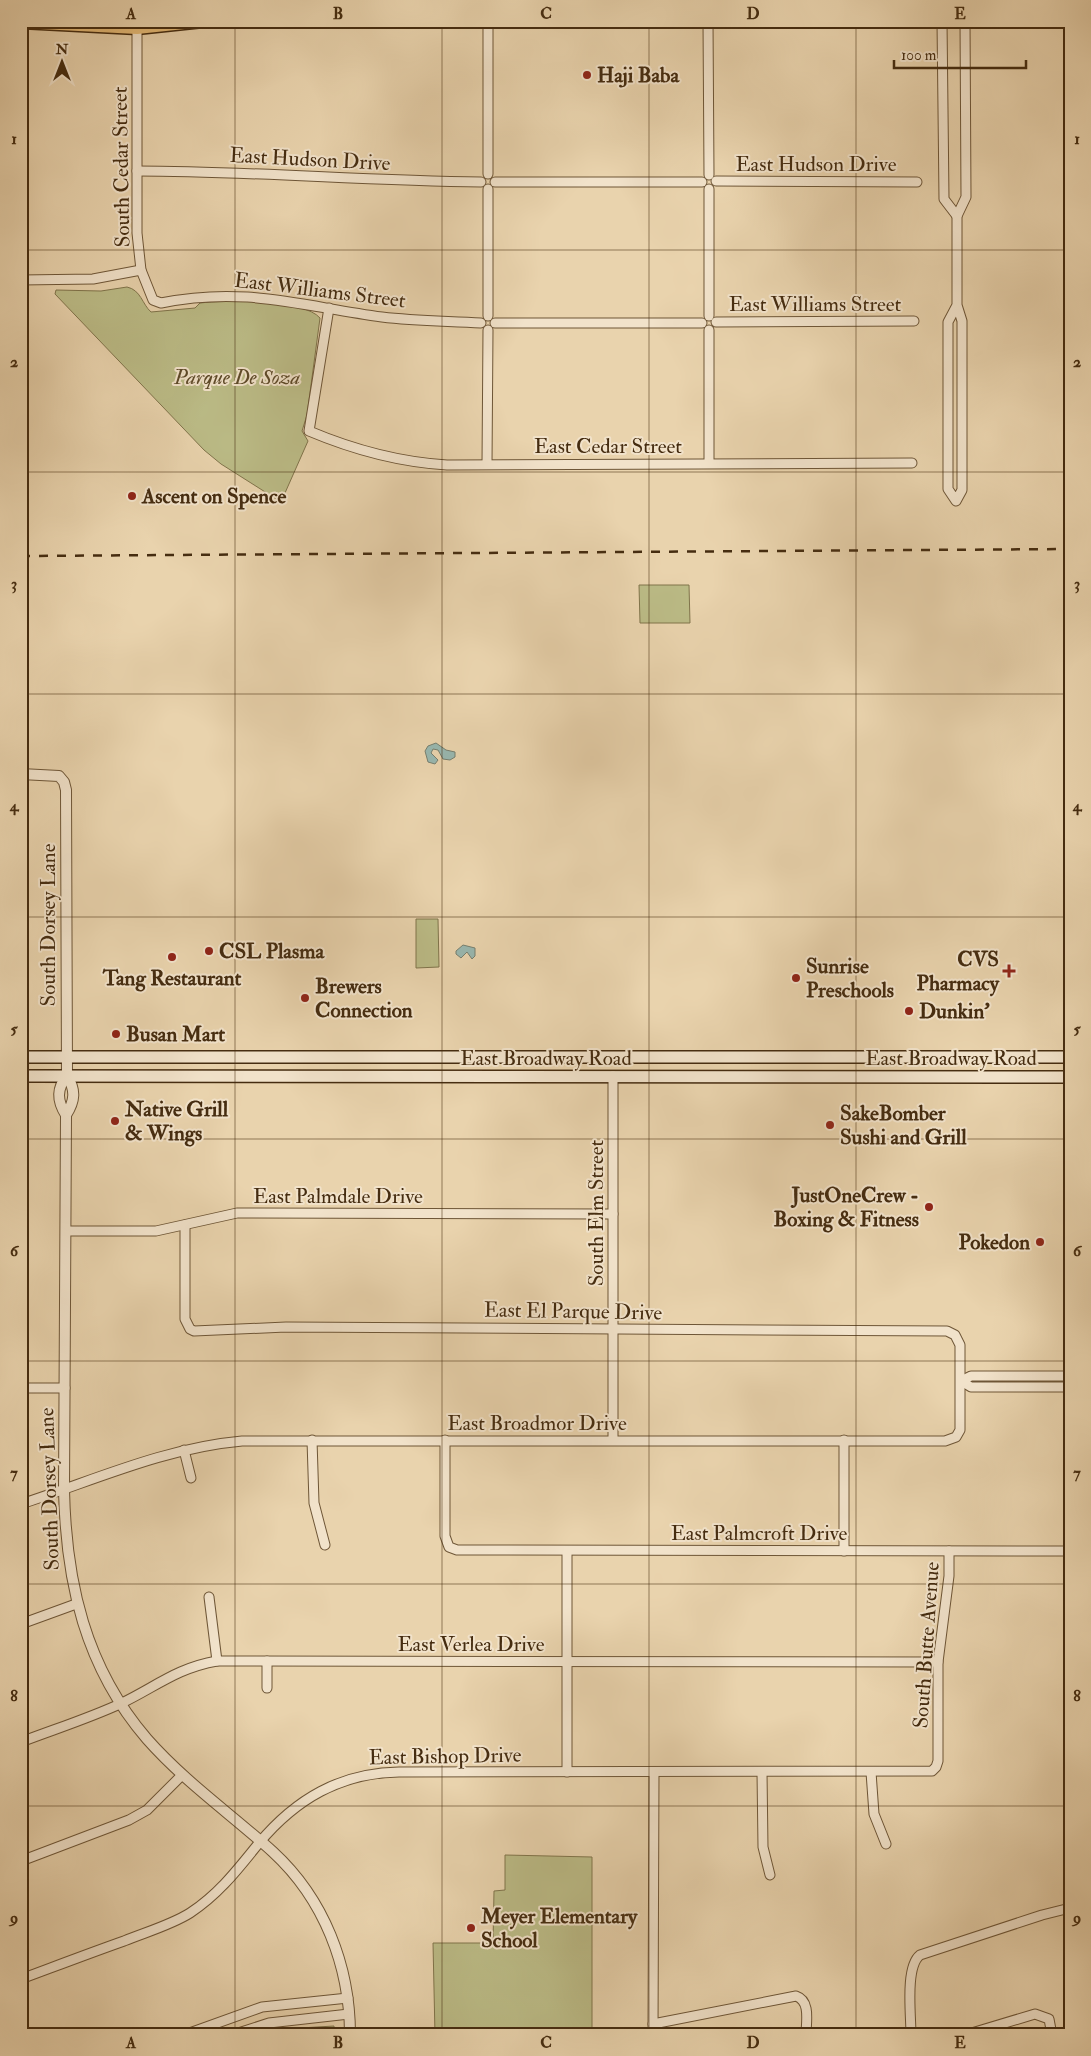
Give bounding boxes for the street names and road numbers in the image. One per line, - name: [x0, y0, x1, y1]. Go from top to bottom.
- street label: South Cedar Street: [107, 86, 136, 248]
- street label: East Hudson Drive: [229, 142, 391, 177]
- street label: East Hudson Drive: [735, 151, 897, 178]
- street label: East Williams Street: [233, 267, 407, 314]
- street label: East Williams Street: [729, 291, 902, 318]
- street label: East Cedar Street: [534, 433, 682, 460]
- street label: South Dorsey Lane: [35, 843, 62, 1006]
- street label: East Broadway Road: [460, 1045, 632, 1072]
- street label: East Broadway Road: [865, 1045, 1037, 1072]
- street label: South Elm Street: [583, 1139, 610, 1286]
- street label: East Palmdale Drive: [253, 1183, 423, 1210]
- street label: East El Parque Drive: [484, 1296, 663, 1327]
- street label: South Dorsey Lane: [33, 1407, 66, 1571]
- street label: East Broadmor Drive: [447, 1410, 627, 1437]
- street label: East Palmcroft Drive: [671, 1520, 848, 1547]
- street label: South Butte Avenue: [907, 1561, 946, 1729]
- street label: East Verlea Drive: [397, 1631, 545, 1658]
- street label: East Bishop Drive: [368, 1742, 522, 1771]

